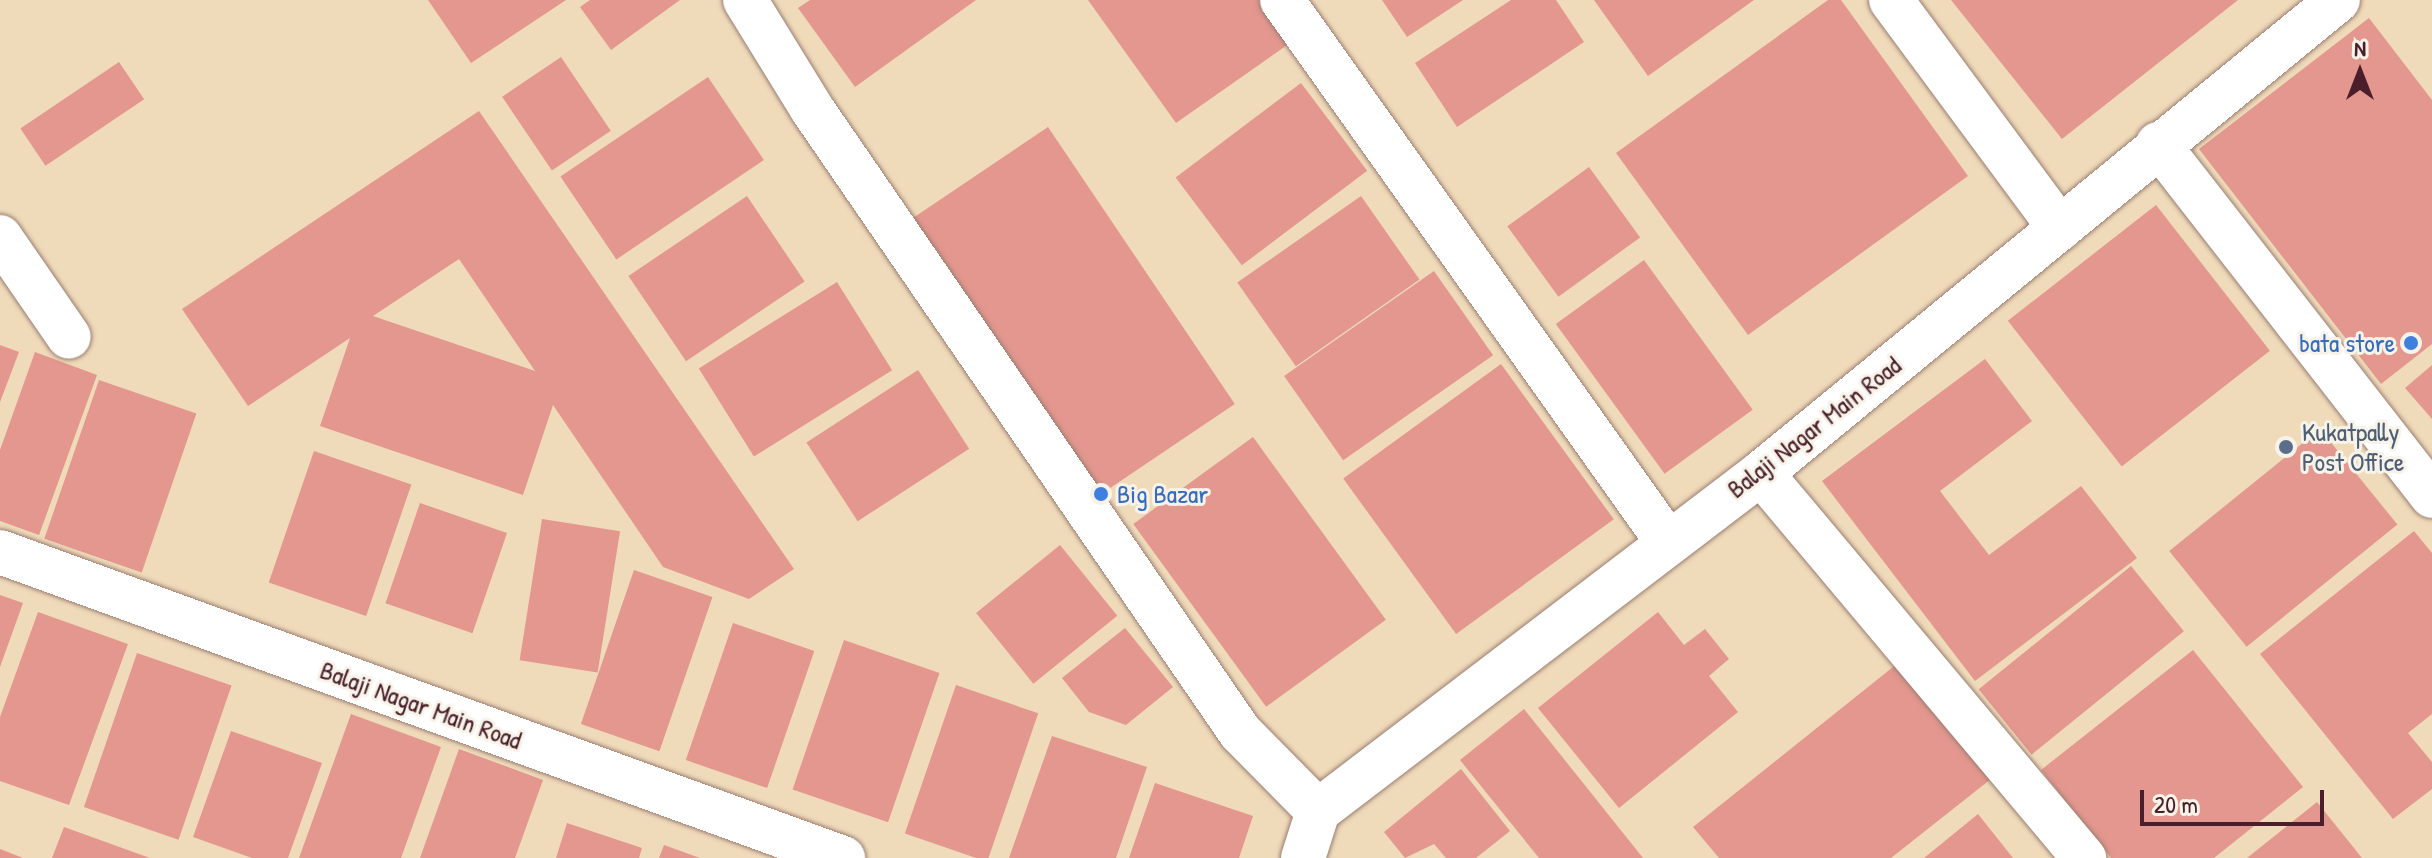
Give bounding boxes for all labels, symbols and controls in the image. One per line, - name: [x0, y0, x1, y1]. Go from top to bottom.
- north arrow: [2320, 32, 2400, 112]
- text: N: [2354, 33, 2366, 63]
- place label: bata store: [2299, 327, 2395, 359]
- marker: bata store: [2402, 334, 2420, 352]
- street label: Balaji Nagar Main Road: [1721, 349, 1907, 505]
- place label: Kukatpally Post Office: [2302, 416, 2404, 478]
- marker: Kukatpally Post Office: [2277, 438, 2295, 456]
- place label: Big Bazar: [1117, 478, 1208, 510]
- marker: Big Bazar: [1092, 485, 1110, 503]
- street label: Balaji Nagar Main Road: [316, 654, 526, 756]
- scale bar: [2144, 774, 2328, 824]
- text: 20 m: [2154, 788, 2198, 820]

